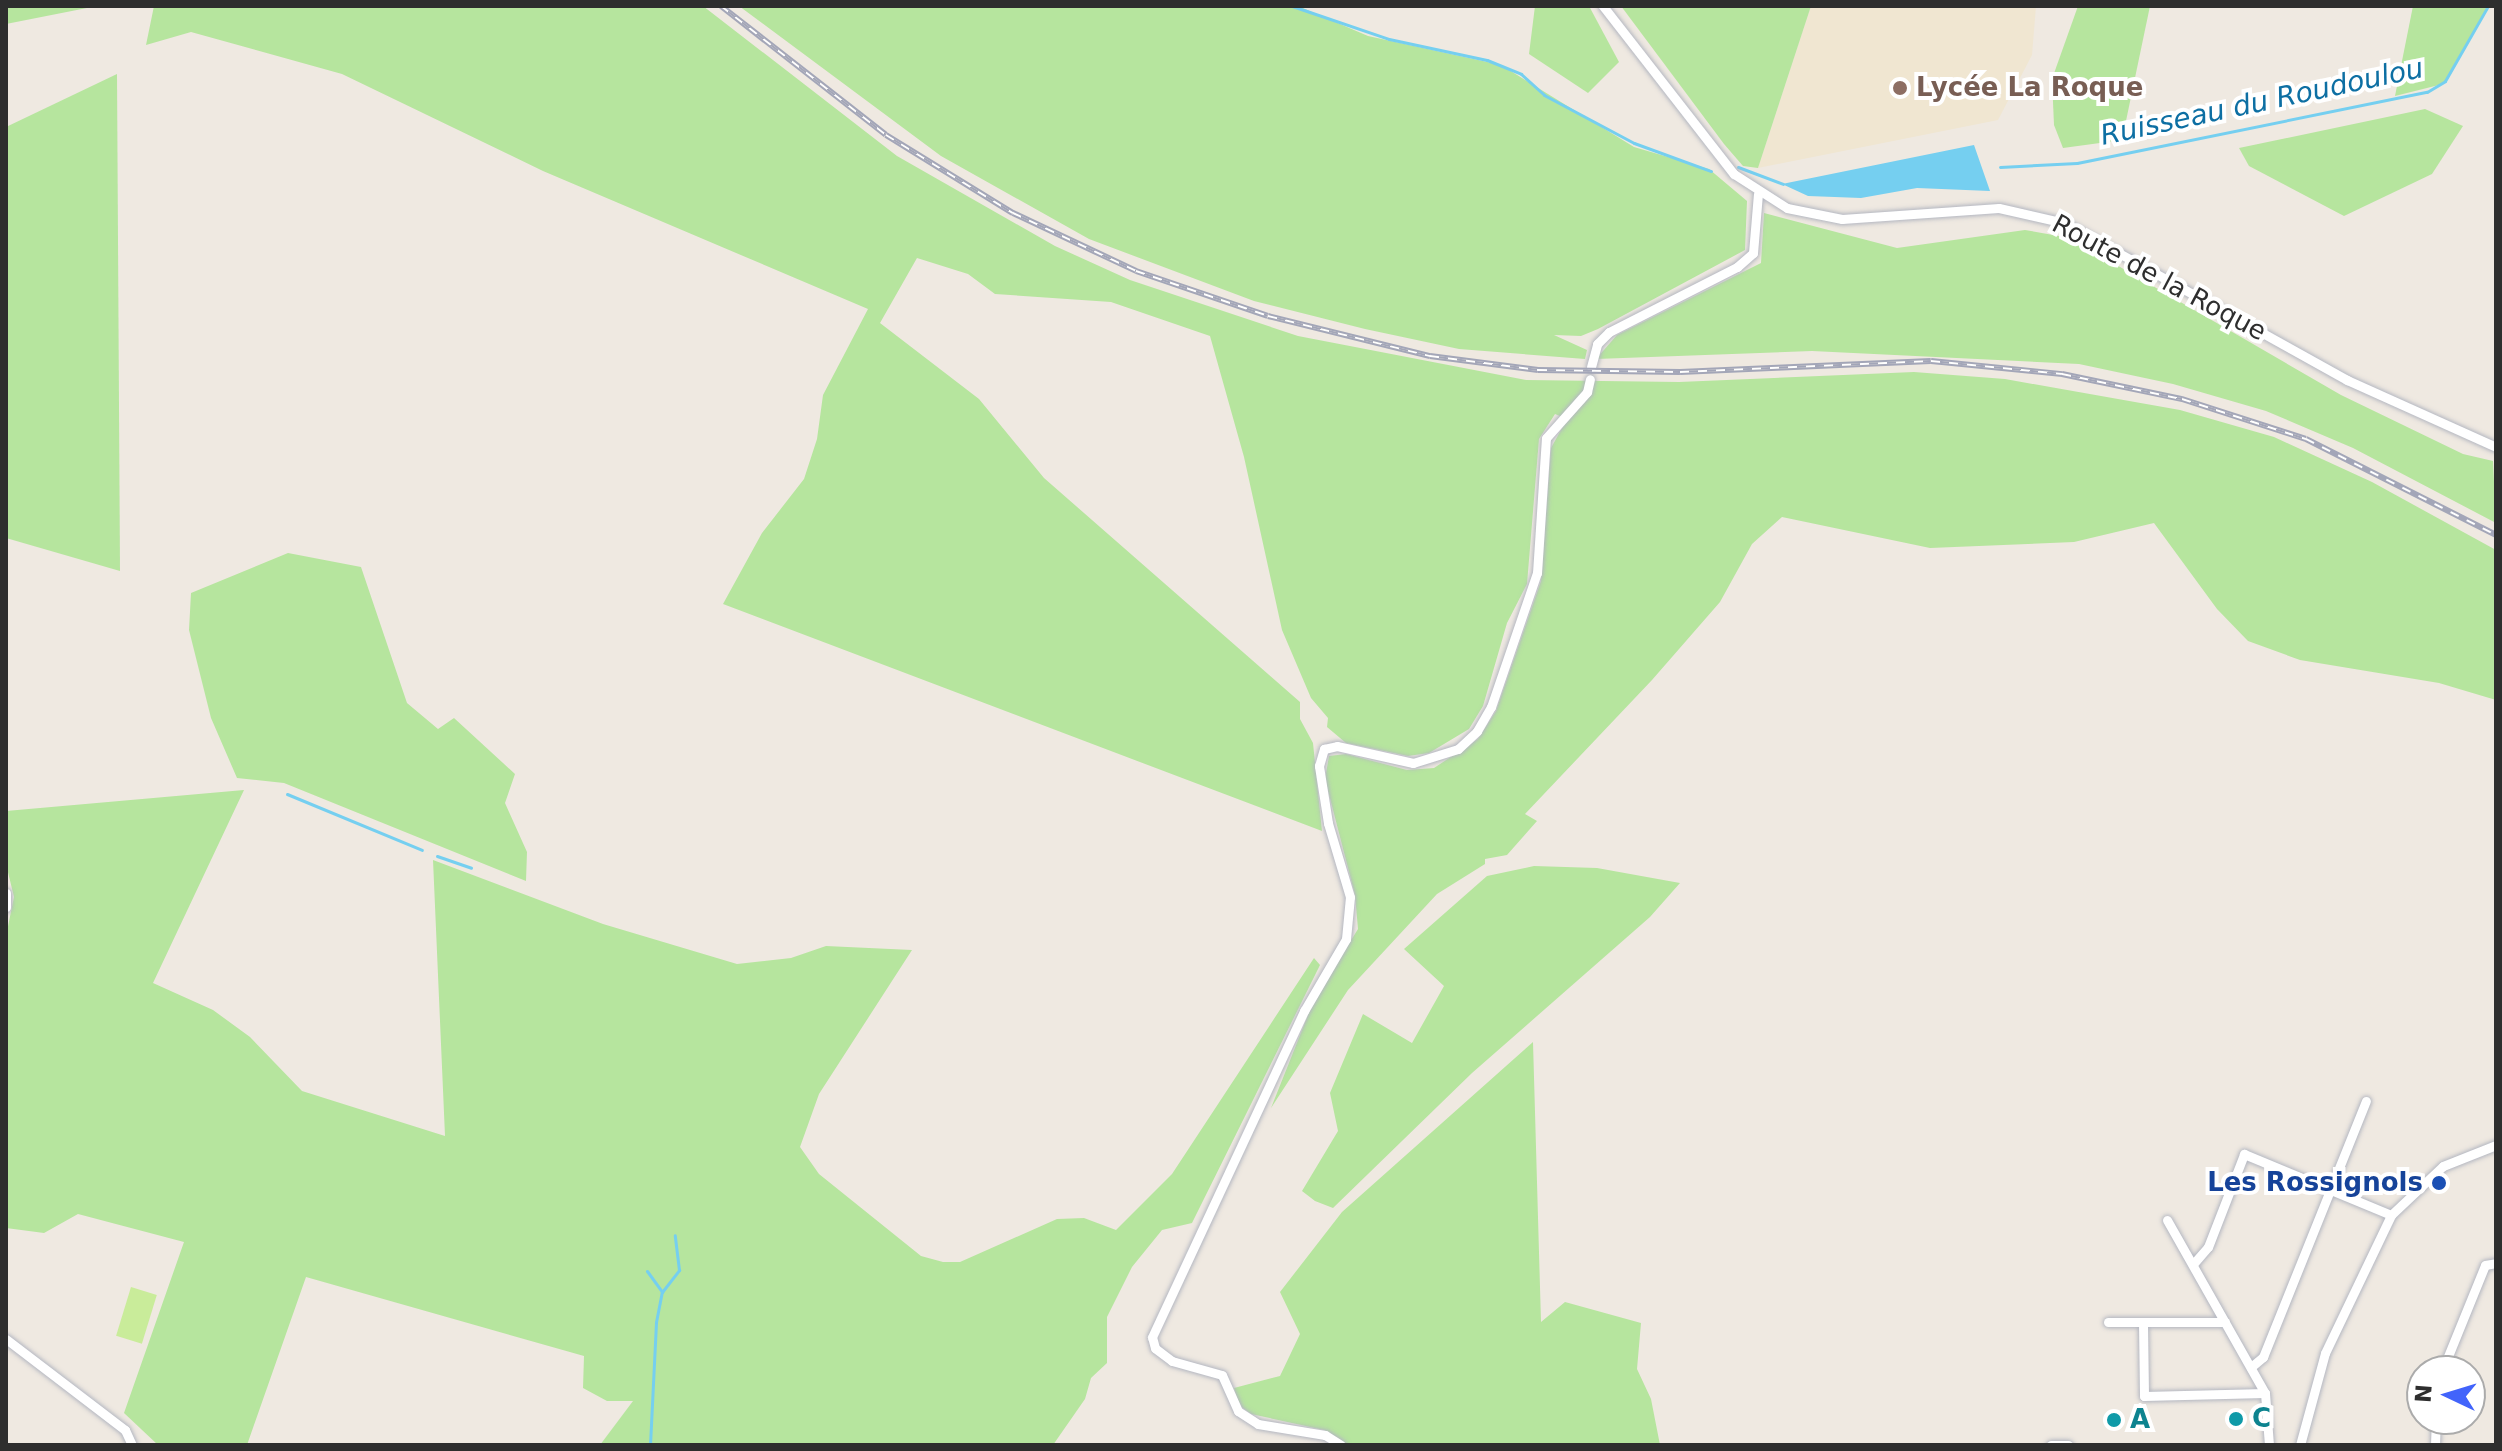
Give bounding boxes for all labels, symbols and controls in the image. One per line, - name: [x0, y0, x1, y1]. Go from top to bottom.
- water label: Ruisseau du Roudoulou: [2097, 51, 2427, 153]
- place label: Lycée La Roque: [1916, 72, 2143, 104]
- marker: Lycée La Roque: [1891, 79, 1909, 97]
- street label: Route de la Roque: [2047, 208, 2271, 348]
- place label: Les Rossignols: [2207, 1167, 2423, 1199]
- marker: Les Rossignols: [2430, 1174, 2448, 1192]
- north arrow: [2406, 1355, 2486, 1435]
- text: N: [2410, 1383, 2437, 1403]
- place label: C: [2252, 1403, 2271, 1435]
- place label: A: [2130, 1404, 2150, 1436]
- marker: C: [2227, 1410, 2245, 1428]
- marker: A: [2105, 1411, 2123, 1429]

